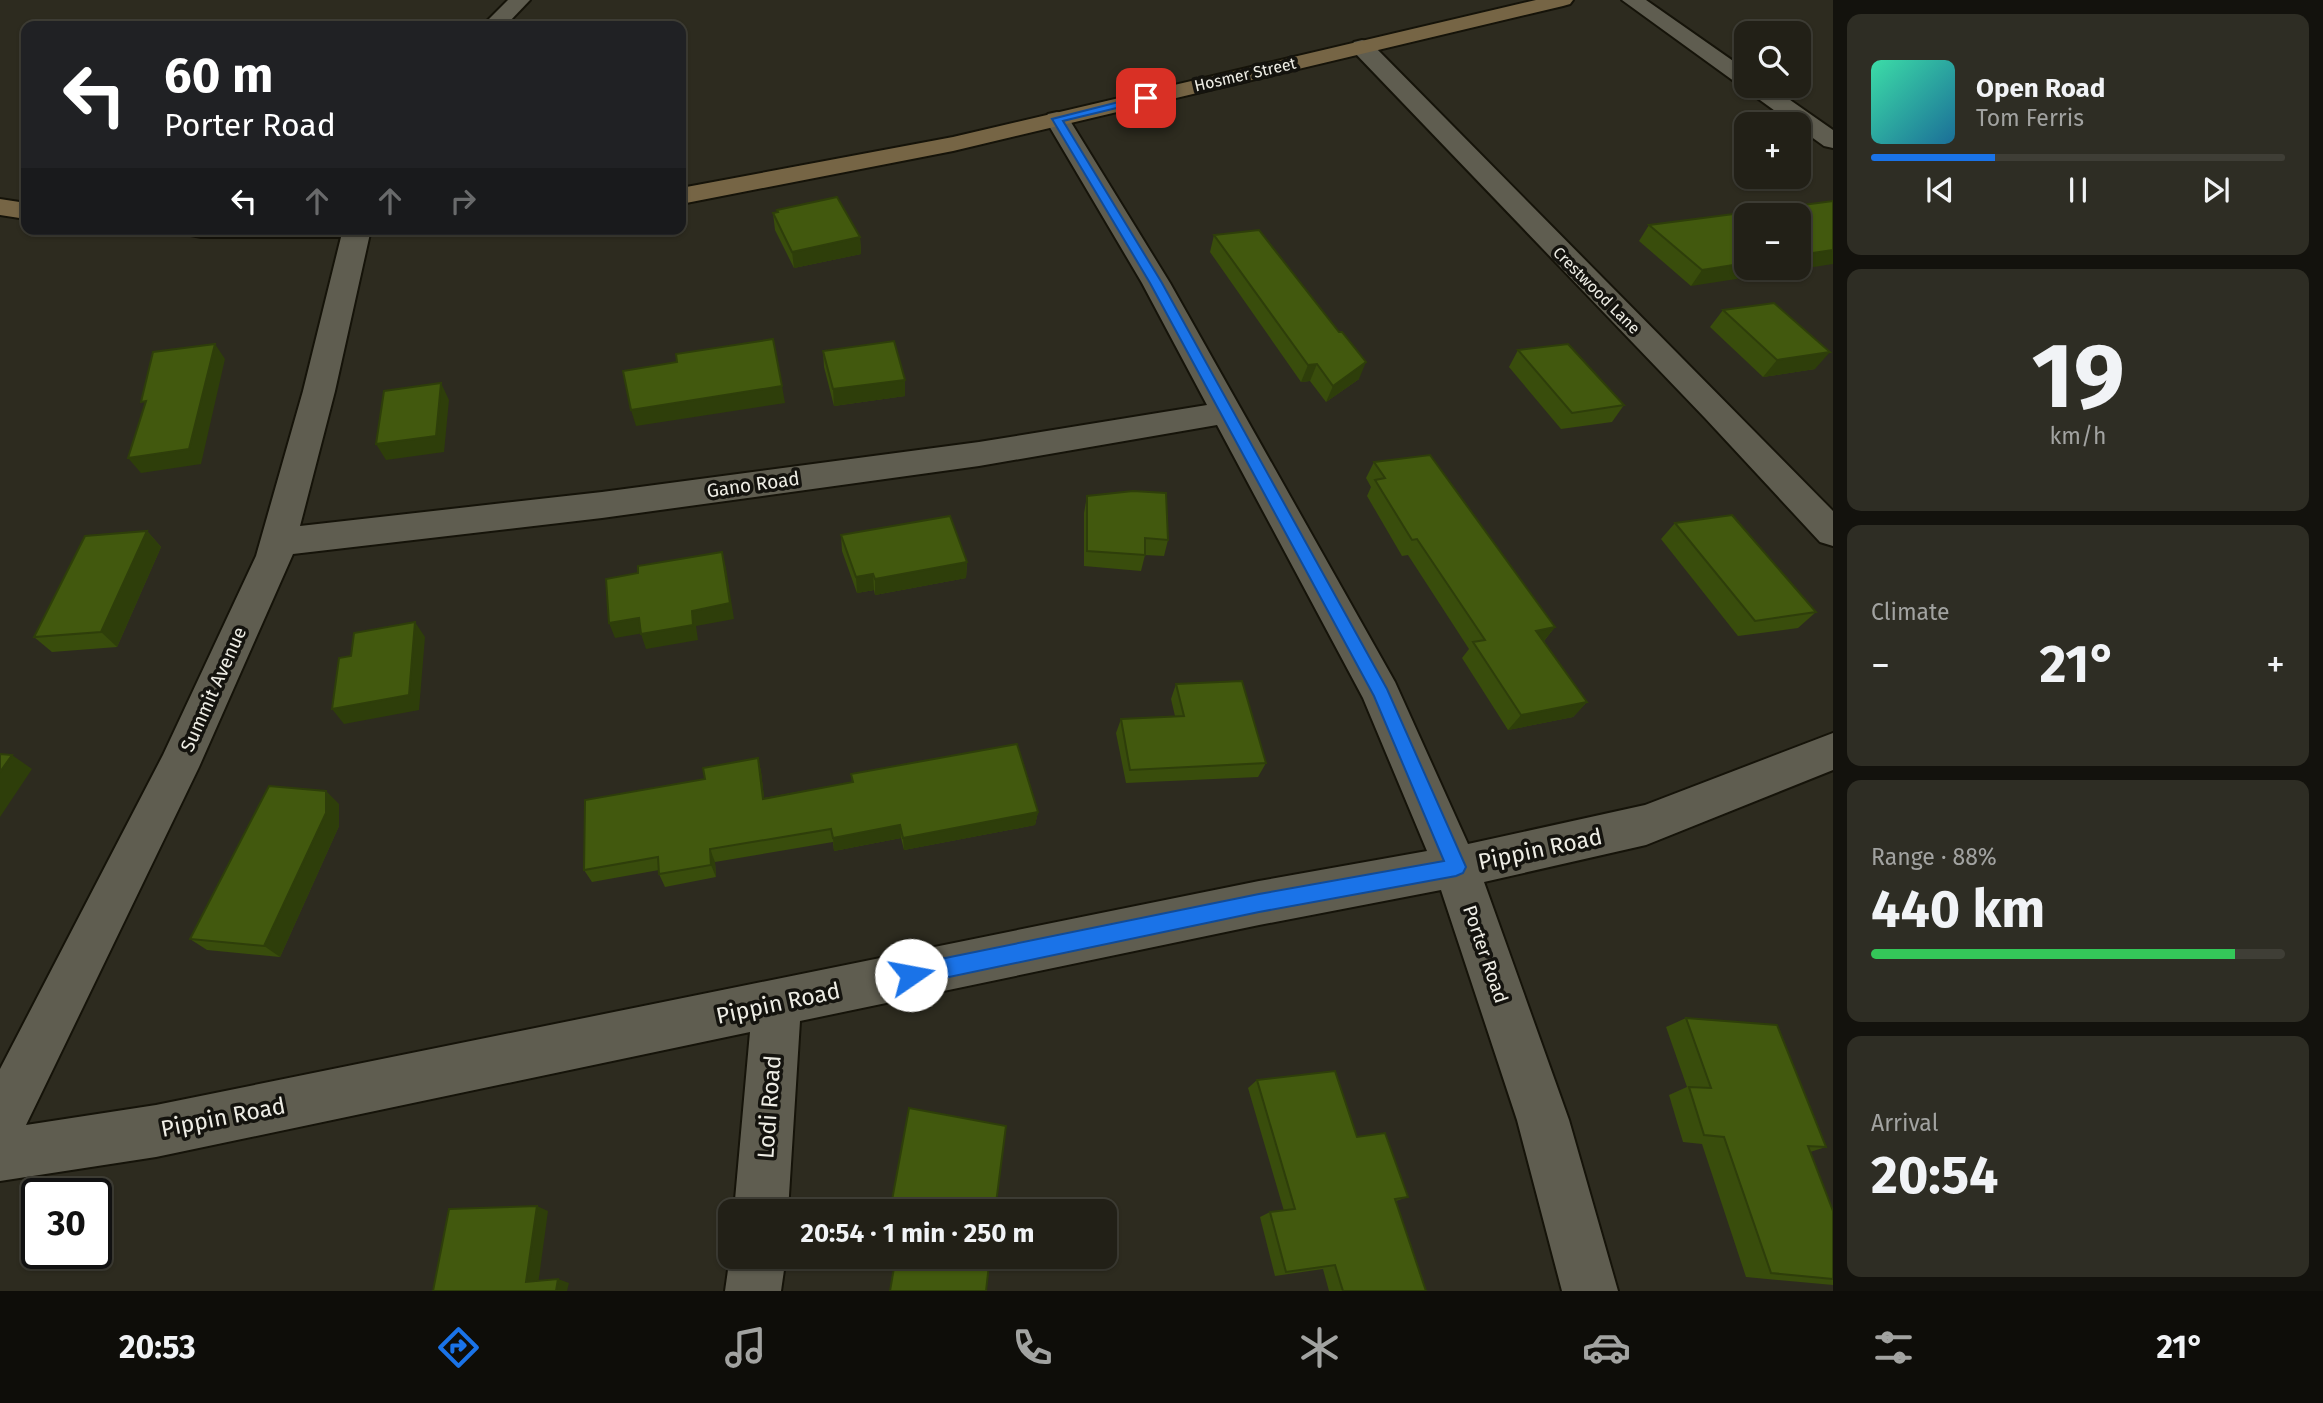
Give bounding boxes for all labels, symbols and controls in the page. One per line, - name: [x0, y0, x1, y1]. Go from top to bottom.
- map controls: [1734, 21, 1811, 280]
- button: search: [1734, 21, 1811, 98]
- text: 60 m: [164, 46, 273, 105]
- icon: left: [49, 49, 140, 140]
- street label: Hosmer Street: [1192, 53, 1298, 95]
- pin: [1116, 68, 1176, 128]
- text: Open Road: [1976, 73, 2105, 104]
- icon: arrive: [1127, 79, 1165, 117]
- text: Tom Ferris: [1976, 104, 2084, 132]
- text: Porter Road: [164, 106, 336, 144]
- button: +: [1734, 112, 1811, 189]
- icon: previous: [1921, 171, 1959, 209]
- icon: pause: [2059, 171, 2097, 209]
- icon: next: [2197, 171, 2235, 209]
- icon: left: [225, 182, 263, 220]
- icon: ahead: [298, 182, 336, 220]
- icon: ahead: [371, 182, 409, 220]
- icon: right: [444, 182, 482, 220]
- button: −: [1734, 203, 1811, 280]
- street label: Crestwood Lane: [1549, 243, 1644, 338]
- text: 19: [2031, 322, 2125, 431]
- text: km/h: [2050, 422, 2106, 450]
- street label: Gano Road: [705, 467, 801, 502]
- text: Climate: [1871, 598, 1950, 626]
- street label: Summit Avenue: [176, 623, 251, 755]
- text: 21°: [2040, 633, 2117, 696]
- text: −: [1871, 642, 1890, 688]
- text: +: [2266, 642, 2285, 688]
- street label: Pippin Road: [1475, 822, 1605, 876]
- text: Range · 88%: [1871, 843, 1997, 871]
- text: 440 km: [1871, 878, 2045, 941]
- street label: Porter Road: [1458, 902, 1513, 1006]
- position arrow: [874, 938, 948, 1012]
- street label: Pippin Road: [713, 976, 843, 1030]
- street label: Lodi Road: [751, 1054, 787, 1160]
- street label: Pippin Road: [158, 1091, 288, 1143]
- text: Arrival: [1871, 1109, 1938, 1137]
- text: 20:54: [1871, 1144, 1998, 1207]
- speed limit sign: 30: [21, 1178, 112, 1269]
- text: 20:54 · 1 min · 250 m: [800, 1218, 1035, 1249]
- icon: directions: [434, 1323, 483, 1372]
- icon: music: [721, 1323, 770, 1372]
- icon: phone: [1008, 1323, 1057, 1372]
- icon: climate: [1295, 1323, 1344, 1372]
- icon: car: [1582, 1323, 1631, 1372]
- icon: filters: [1869, 1323, 1918, 1372]
- text: 20:53: [119, 1328, 196, 1366]
- text: 21°: [2157, 1328, 2204, 1366]

